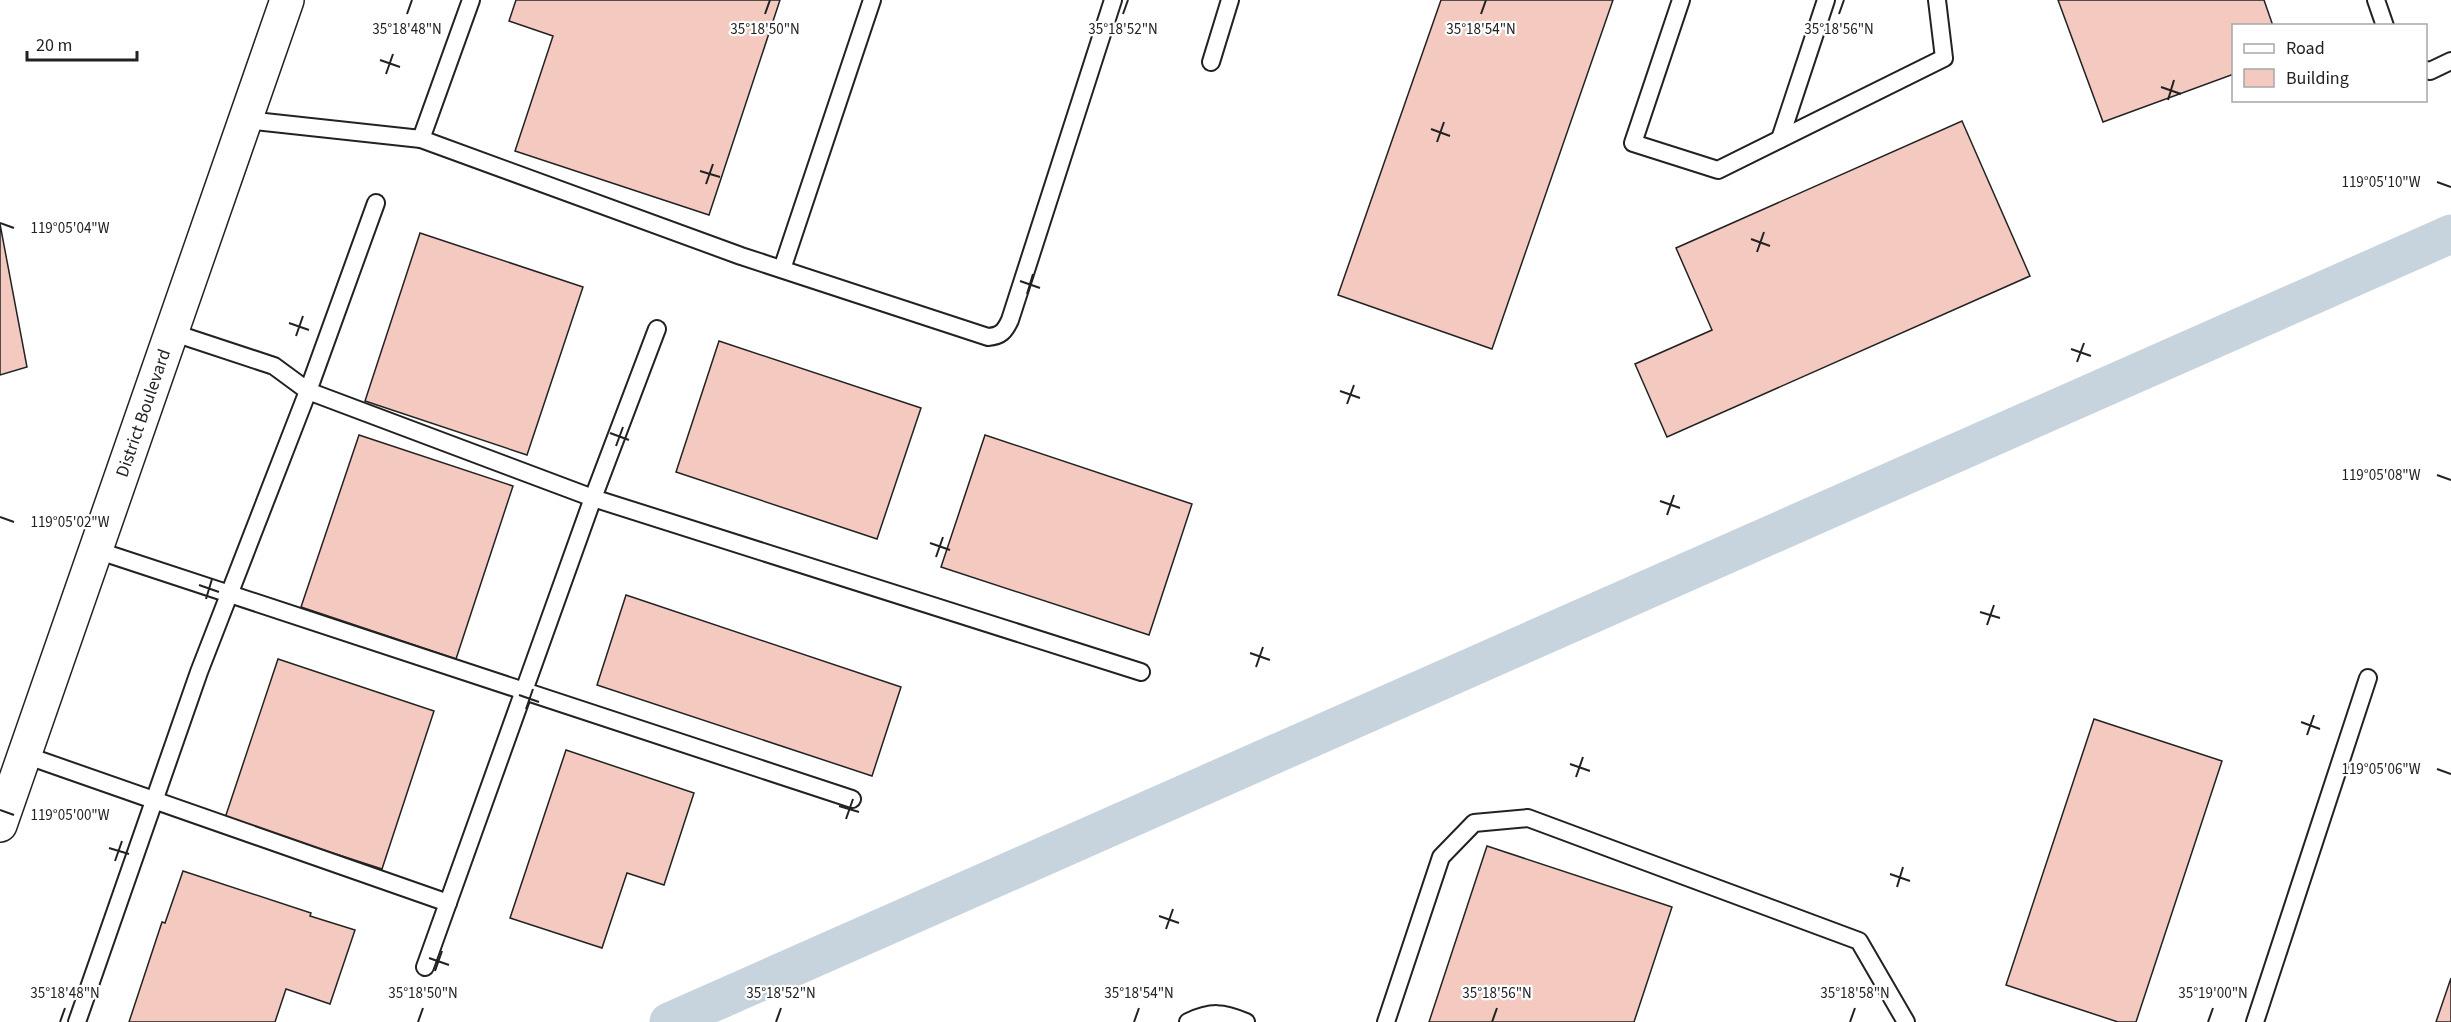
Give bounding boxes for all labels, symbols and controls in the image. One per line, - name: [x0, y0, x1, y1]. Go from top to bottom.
- text: 35°18'48"N: [372, 19, 442, 40]
- text: 35°18'50"N: [730, 19, 800, 40]
- text: 35°18'52"N: [1088, 19, 1158, 40]
- text: 35°18'54"N: [1446, 19, 1516, 40]
- text: 35°18'56"N: [1804, 19, 1874, 40]
- scale bar: [27, 24, 136, 62]
- legend: [2232, 24, 2427, 102]
- text: 20 m: [36, 33, 72, 58]
- text: Road: [2286, 36, 2325, 61]
- text: Building: [2286, 66, 2349, 91]
- text: 119°05'10"W: [2341, 172, 2421, 193]
- text: 119°05'04"W: [30, 218, 110, 239]
- street label: District Boulevard: [110, 346, 177, 481]
- text: 119°05'08"W: [2341, 465, 2421, 486]
- text: 119°05'02"W: [30, 512, 110, 533]
- text: 119°05'06"W: [2341, 759, 2421, 780]
- text: 119°05'00"W: [30, 805, 110, 826]
- text: 35°18'48"N: [30, 983, 100, 1004]
- text: 35°18'50"N: [388, 983, 458, 1004]
- text: 35°18'52"N: [746, 983, 816, 1004]
- text: 35°18'54"N: [1104, 983, 1174, 1004]
- text: 35°18'56"N: [1462, 983, 1532, 1004]
- text: 35°18'58"N: [1820, 983, 1890, 1004]
- text: 35°19'00"N: [2178, 983, 2248, 1004]

